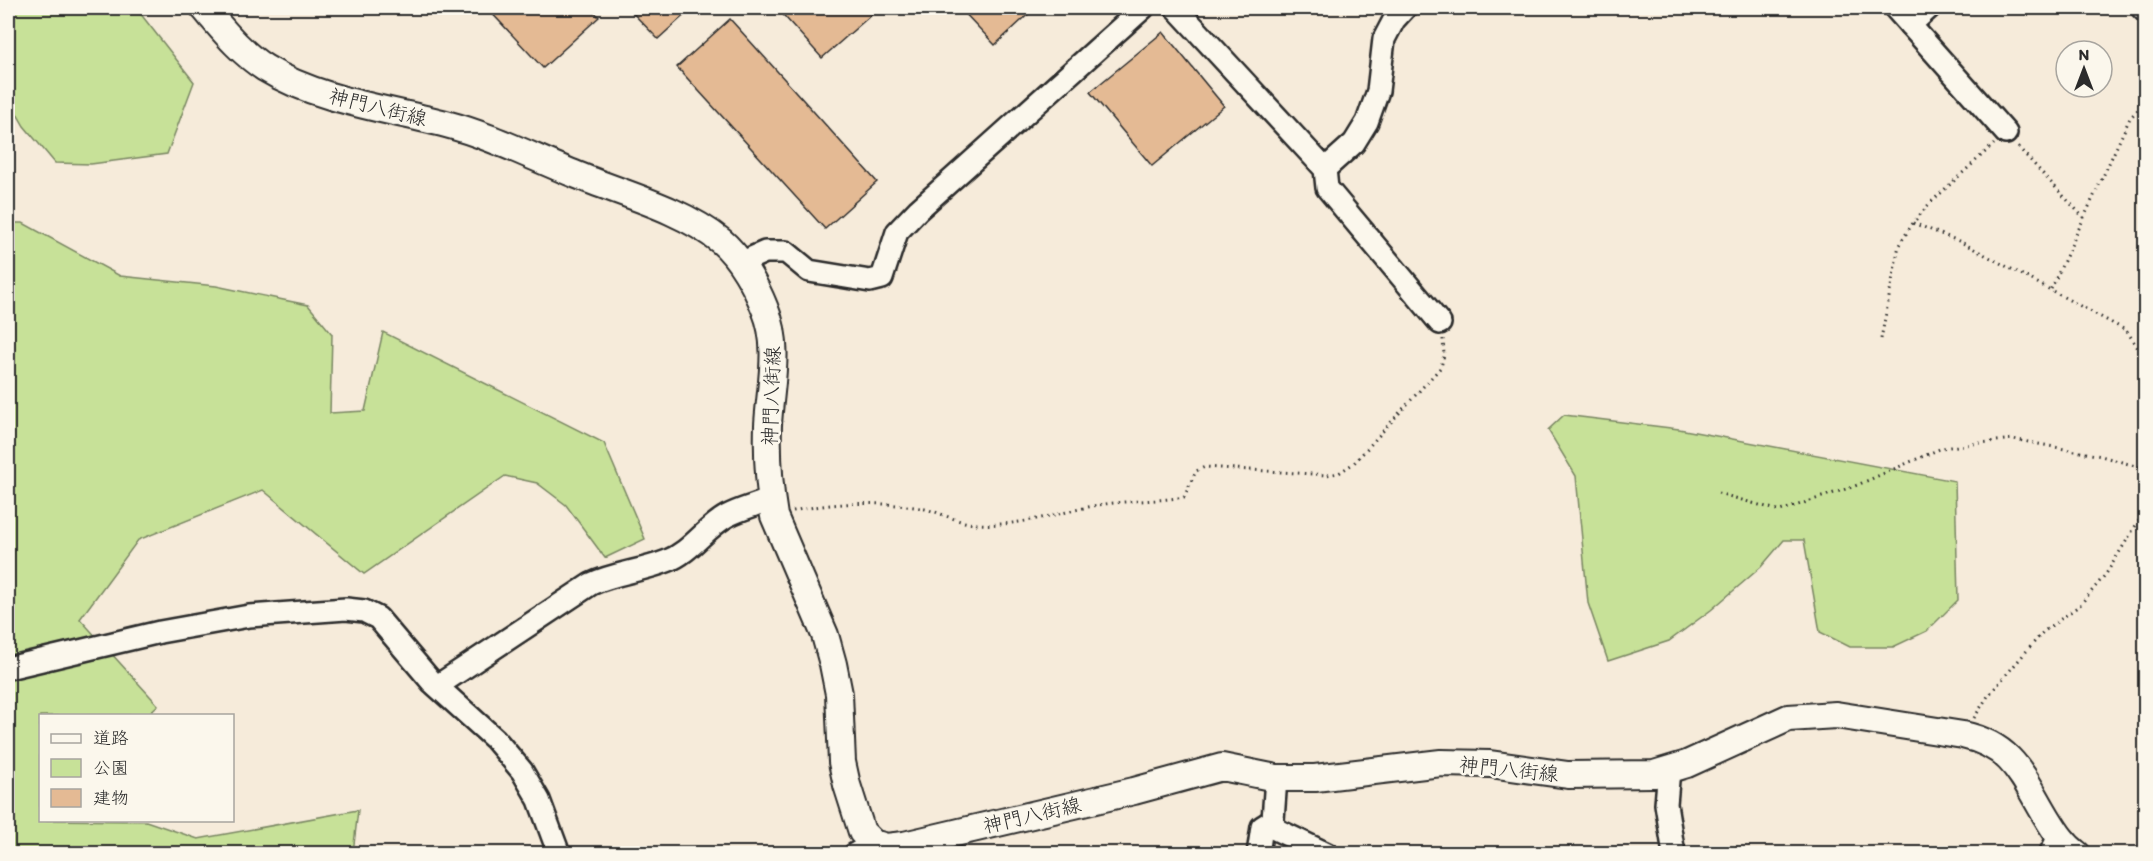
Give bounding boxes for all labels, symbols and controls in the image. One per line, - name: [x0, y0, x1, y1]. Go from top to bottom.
- north arrow: [2054, 39, 2114, 99]
- text: N: [2079, 45, 2089, 64]
- street label: 神門八街線: [327, 83, 429, 131]
- street label: 神門八街線: [757, 346, 785, 446]
- legend: [39, 714, 234, 822]
- text: 道路: [93, 727, 129, 749]
- street label: 神門八街線: [1458, 752, 1560, 786]
- text: 公園: [93, 757, 129, 779]
- text: 建物: [93, 787, 129, 809]
- street label: 神門八街線: [981, 792, 1083, 838]

